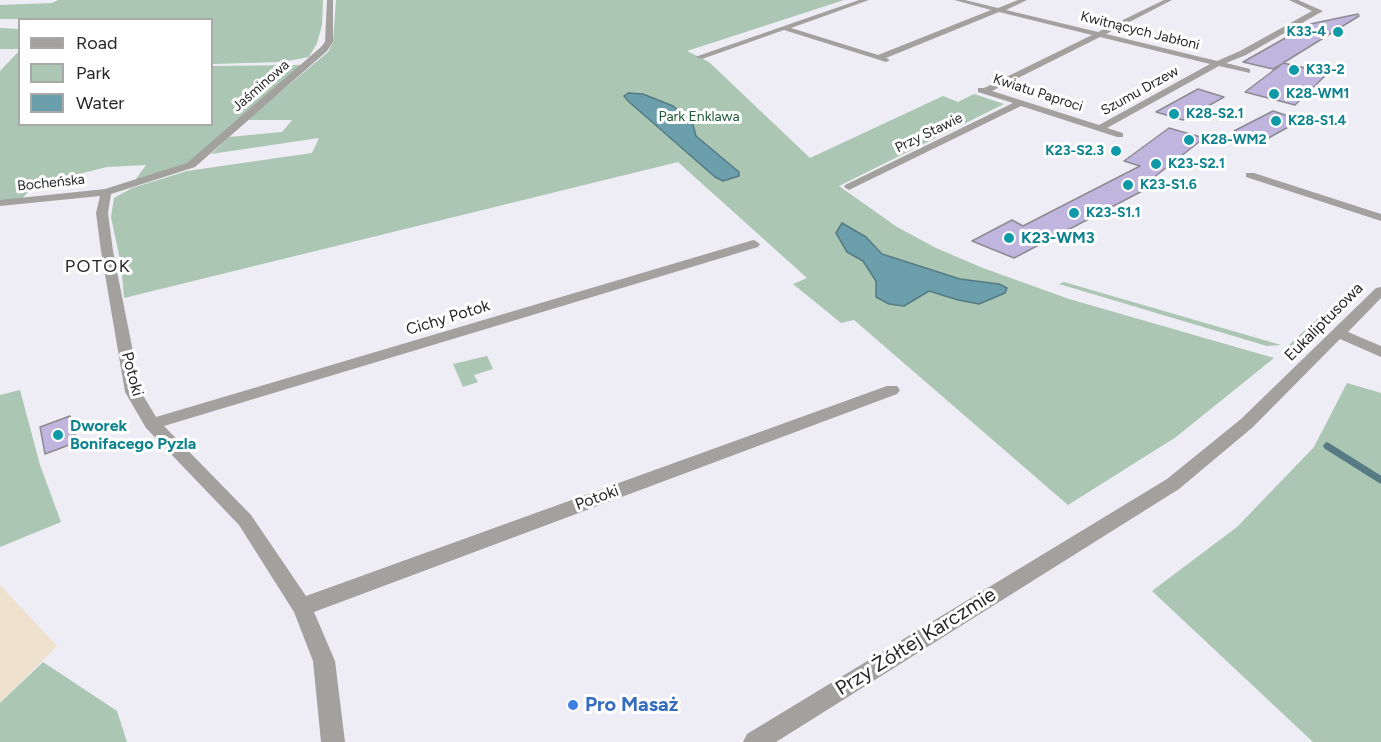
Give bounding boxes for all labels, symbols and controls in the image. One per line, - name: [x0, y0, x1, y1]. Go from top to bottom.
- street label: Kwitnących Jabłoni: [1079, 8, 1201, 54]
- legend: [18, 18, 213, 126]
- place label: K33-4: [1287, 24, 1326, 40]
- marker: K33-4: [1331, 25, 1345, 39]
- text: Road: [76, 32, 117, 54]
- street label: Jaśminowa: [229, 57, 293, 115]
- text: Park: [76, 62, 110, 84]
- place label: K33-2: [1306, 62, 1345, 78]
- street label: Szumu Drzew: [1098, 63, 1182, 119]
- marker: K33-2: [1287, 63, 1301, 77]
- street label: Kwiatu Paproci: [991, 71, 1085, 115]
- place label: K28-WM1: [1286, 86, 1349, 102]
- marker: K28-WM1: [1267, 87, 1281, 101]
- text: Water: [76, 92, 124, 114]
- place label: K28-S2.1: [1186, 106, 1244, 122]
- marker: K28-S2.1: [1167, 107, 1181, 121]
- park label: Park Enklawa: [658, 109, 740, 125]
- street label: Przy Stawie: [892, 109, 966, 157]
- place label: K28-S1.4: [1288, 113, 1346, 129]
- marker: K28-S1.4: [1269, 114, 1283, 128]
- place label: K28-WM2: [1201, 132, 1267, 148]
- marker: K28-WM2: [1182, 133, 1196, 147]
- place label: K23-S2.3: [1045, 143, 1104, 159]
- marker: K23-S2.3: [1109, 144, 1123, 158]
- place label: K23-S2.1: [1168, 156, 1225, 172]
- marker: K23-S2.1: [1149, 157, 1163, 171]
- street label: Bocheńska: [16, 171, 86, 195]
- place label: K23-S1.6: [1140, 177, 1197, 193]
- marker: K23-S1.6: [1121, 178, 1135, 192]
- place label: K23-S1.1: [1086, 205, 1141, 221]
- marker: K23-S1.1: [1067, 206, 1081, 220]
- place label: K23-WM3: [1021, 228, 1095, 248]
- marker: K23-WM3: [1002, 231, 1016, 245]
- district label: POTOK: [65, 256, 131, 278]
- street label: Eukaliptusowa: [1281, 279, 1367, 365]
- street label: Cichy Potok: [404, 296, 492, 340]
- street label: Potoki: [117, 350, 147, 398]
- place label: Dworek Bonifacego Pyzla: [70, 416, 196, 454]
- marker: Dworek Bonifacego Pyzla: [51, 428, 65, 442]
- street label: Potoki: [573, 481, 621, 515]
- street label: Przy Żółtej Karczmie: [831, 583, 1001, 701]
- place label: Pro Masaż: [585, 693, 678, 717]
- marker: Pro Masaż: [566, 698, 580, 712]

